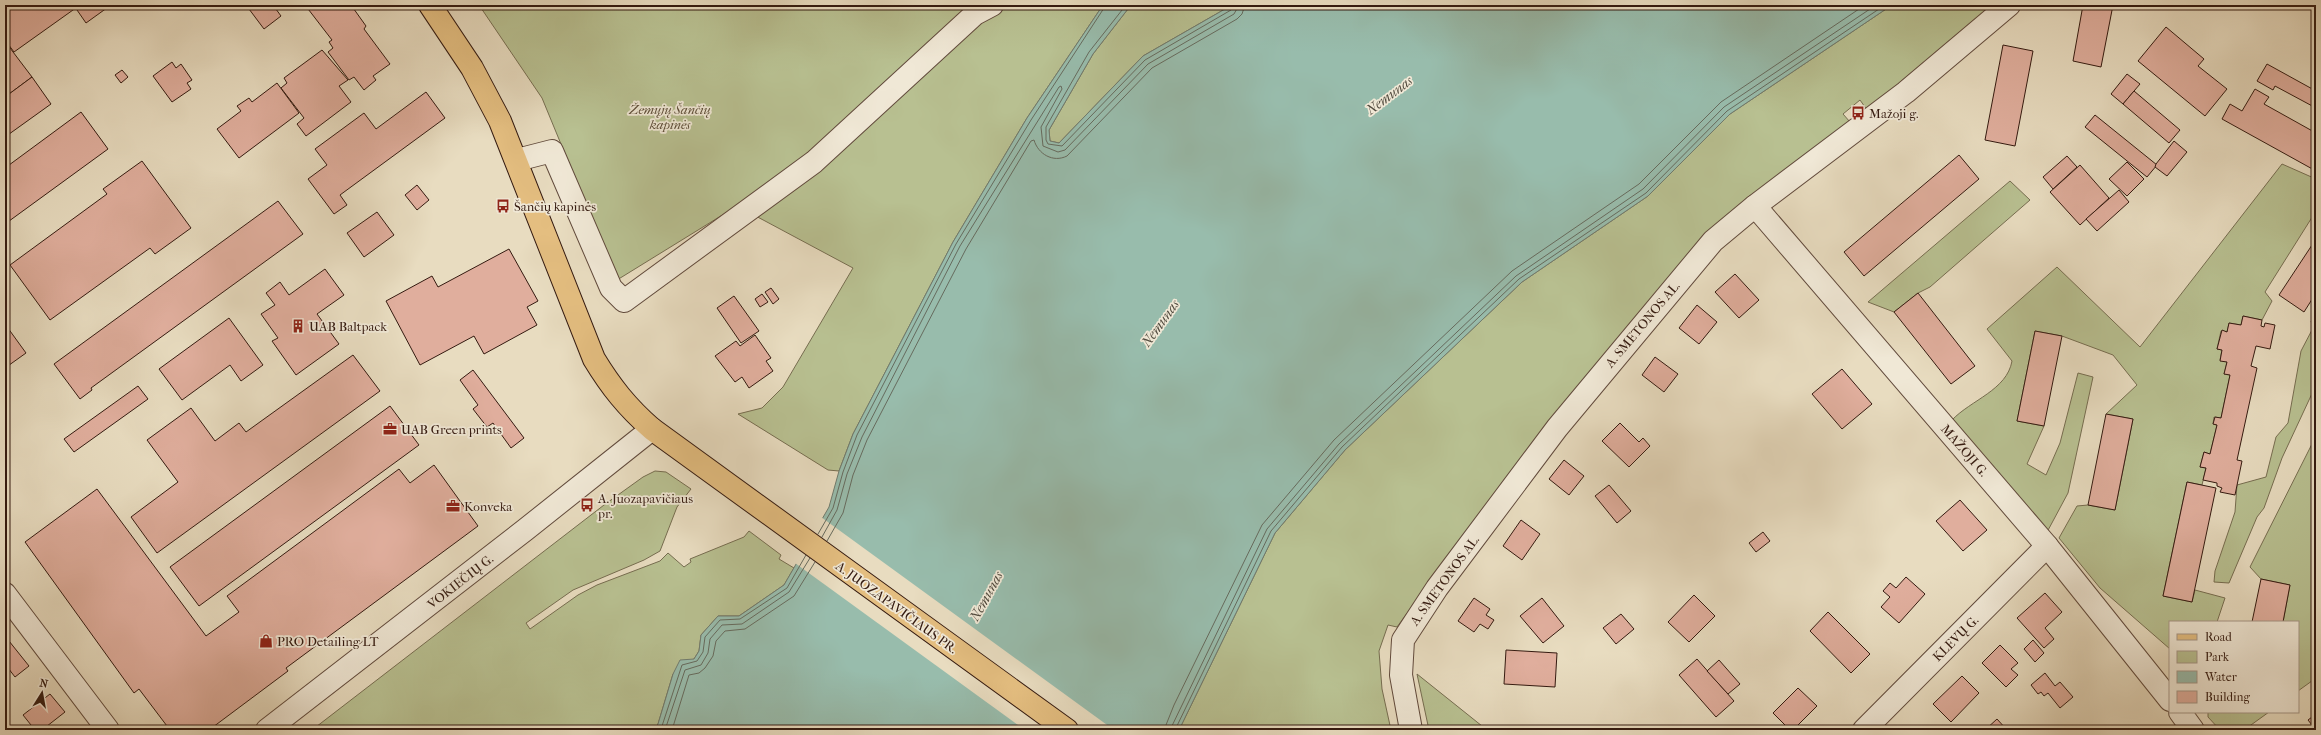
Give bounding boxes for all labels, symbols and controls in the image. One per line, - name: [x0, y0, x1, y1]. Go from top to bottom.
- water label: Nemunas: [1362, 72, 1416, 119]
- park label: Žemųjų Šančių kapinės: [628, 102, 711, 132]
- bus stop icon: Mažoji g.: [1850, 105, 1866, 121]
- place label: Mažoji g.: [1869, 106, 1919, 121]
- bus stop icon: Šančių kapinės: [495, 198, 511, 214]
- place label: Šančių kapinės: [514, 199, 596, 214]
- street label: A. SMETONOS AL.: [1601, 278, 1683, 371]
- water label: Nemunas: [1137, 296, 1184, 351]
- building icon: UAB Baltpack: [290, 318, 306, 334]
- place label: UAB Baltpack: [309, 319, 387, 334]
- office icon: UAB Green prints: [382, 421, 398, 437]
- street label: MAŽOJI G.: [1938, 421, 1991, 479]
- place label: UAB Green prints: [401, 422, 502, 437]
- place label: A. Juozapavičiaus pr.: [597, 491, 693, 521]
- bus stop icon: A. Juozapavičiaus pr.: [579, 497, 595, 513]
- office icon: Konveka: [445, 498, 461, 514]
- place label: Konveka: [464, 499, 513, 514]
- street label: A. SMETONOS AL.: [1406, 532, 1482, 629]
- street label: VOKIEČIŲ G.: [424, 551, 496, 612]
- street label: A. JUOZAPAVIČIAUS PR.: [832, 558, 960, 656]
- water label: Nemunas: [965, 568, 1007, 625]
- street label: KLEVŲ G.: [1929, 612, 1981, 664]
- legend: [2169, 621, 2299, 713]
- text: Road: [2205, 630, 2232, 644]
- shop icon: PRO Detailing LT: [258, 633, 274, 649]
- place label: PRO Detailing LT: [277, 634, 379, 649]
- text: Park: [2205, 650, 2230, 664]
- text: Water: [2204, 670, 2238, 684]
- north arrow: [22, 673, 62, 713]
- text: N: [38, 676, 50, 691]
- text: Building: [2205, 690, 2250, 704]

